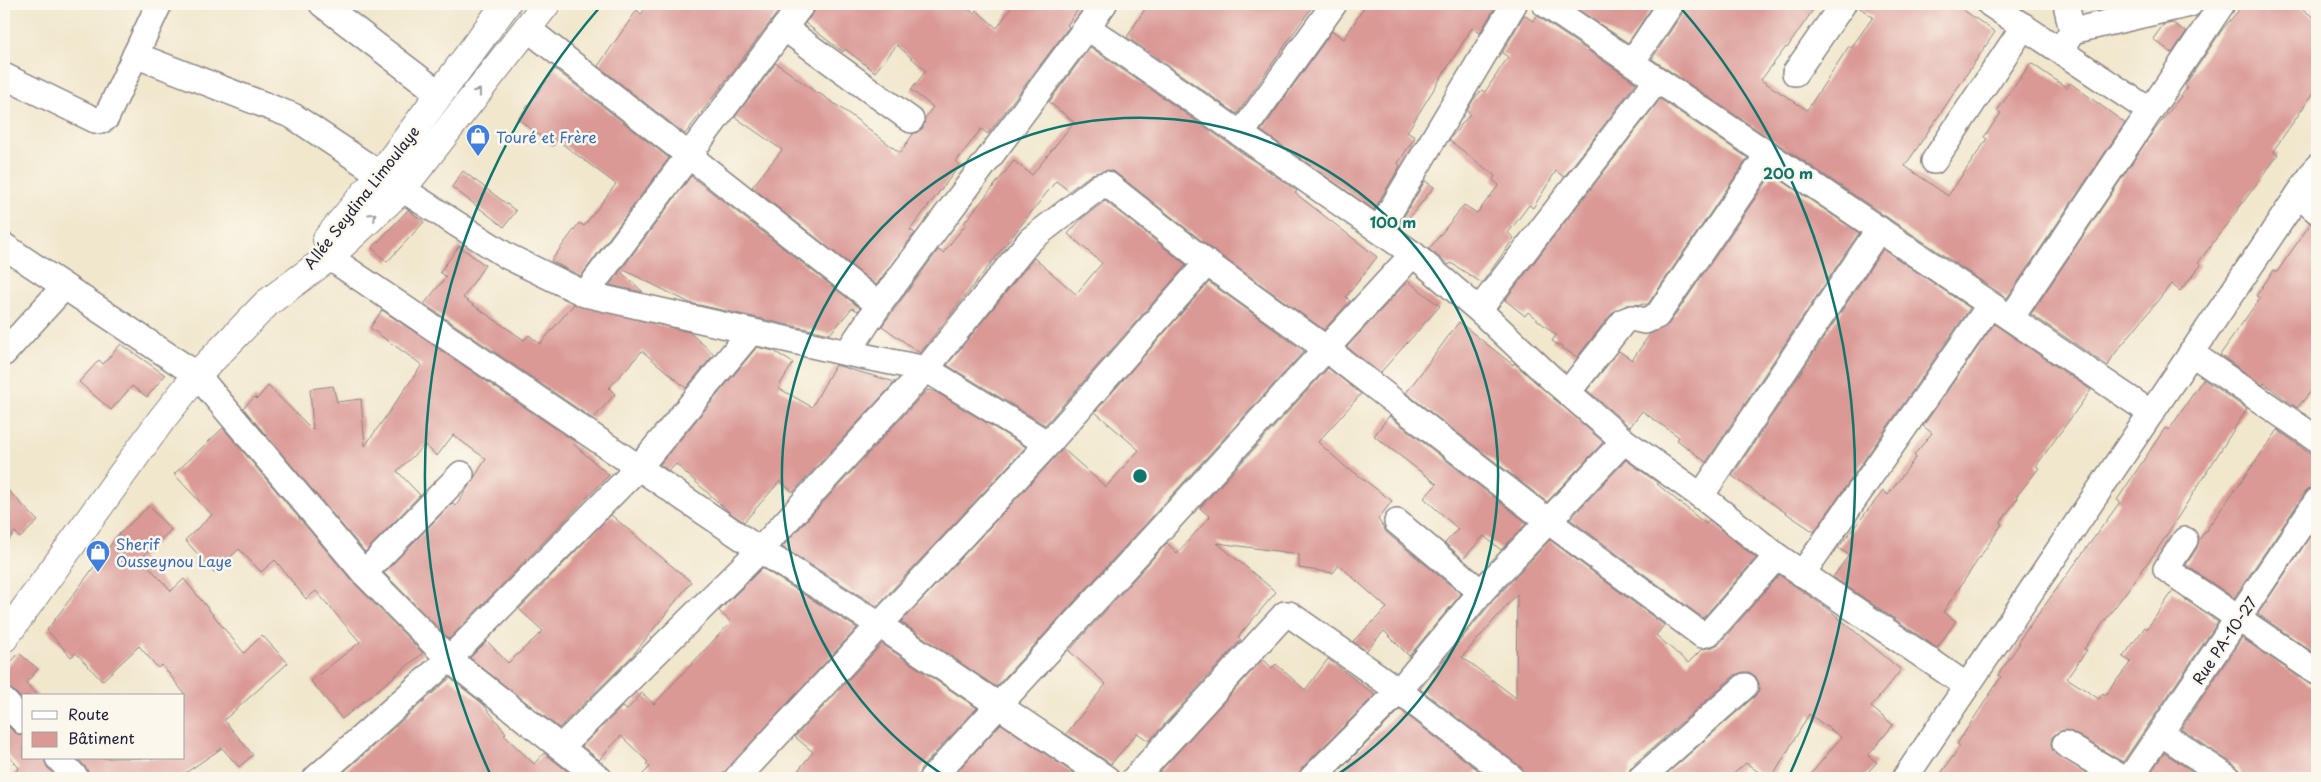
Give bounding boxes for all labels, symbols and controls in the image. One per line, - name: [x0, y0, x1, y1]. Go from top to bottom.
- one-way arrow: [473, 89, 481, 98]
- street label: Allée Seydina Limoulaye: [298, 120, 424, 274]
- shop icon: Touré et Frère: [465, 123, 491, 157]
- place label: Touré et Frère: [496, 125, 597, 148]
- text: 200 m: [1763, 161, 1813, 184]
- text: 100 m: [1370, 210, 1416, 233]
- one-way arrow: [368, 213, 377, 222]
- centre of rings: [1131, 467, 1149, 485]
- place label: Sherif Ousseynou Laye: [116, 532, 232, 572]
- shop icon: Sherif Ousseynou Laye: [85, 539, 111, 573]
- street label: Rue PA-10-27: [2186, 591, 2262, 688]
- legend: [22, 694, 185, 760]
- text: Route: [68, 702, 109, 725]
- text: Bâtiment: [68, 726, 135, 749]

